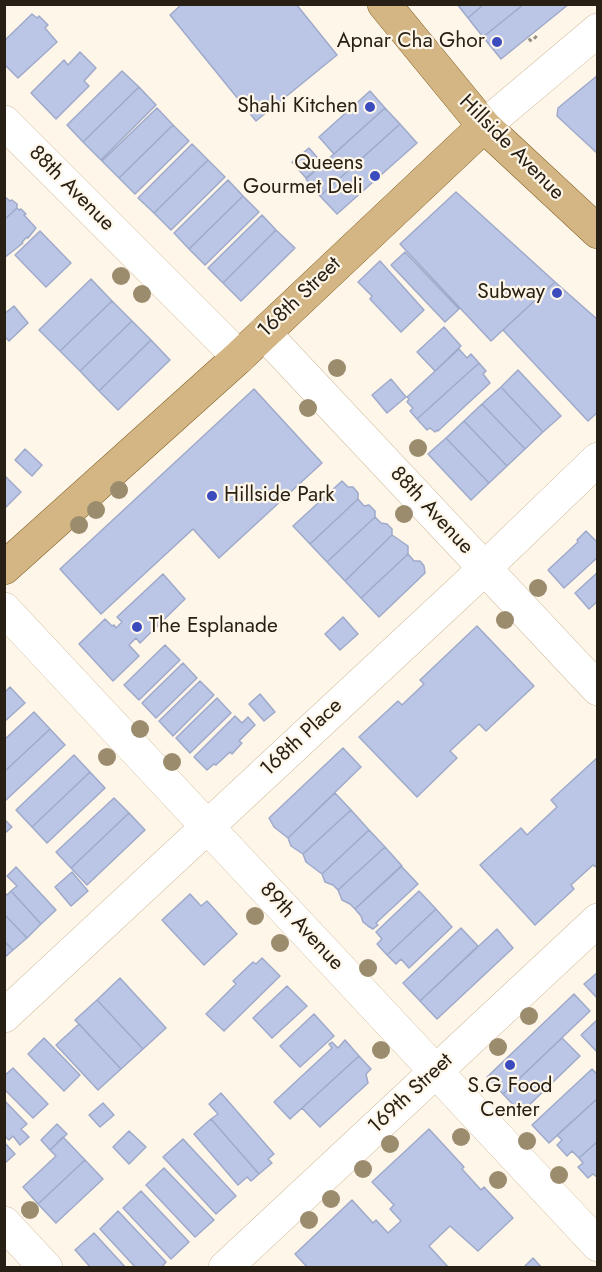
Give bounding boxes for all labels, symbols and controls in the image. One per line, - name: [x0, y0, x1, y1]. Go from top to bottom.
- place label: Apnar Cha Ghor: [337, 29, 485, 55]
- marker: Apnar Cha Ghor: [490, 35, 504, 49]
- street label: Hillside Avenue: [453, 90, 569, 206]
- place label: Shahi Kitchen: [237, 94, 358, 120]
- marker: Shahi Kitchen: [363, 100, 377, 114]
- street label: 88th Avenue: [23, 141, 119, 237]
- place label: Queens Gourmet Deli: [243, 151, 363, 201]
- marker: Queens Gourmet Deli: [368, 169, 382, 183]
- street label: 168th Street: [253, 252, 347, 344]
- place label: Subway: [477, 280, 545, 306]
- marker: Subway: [550, 286, 564, 300]
- street label: 88th Avenue: [384, 462, 478, 560]
- place label: Hillside Park: [224, 483, 335, 509]
- marker: Hillside Park: [205, 489, 219, 503]
- place label: The Esplanade: [149, 614, 278, 640]
- marker: The Esplanade: [130, 620, 144, 634]
- street label: 168th Place: [256, 694, 348, 782]
- street label: 89th Avenue: [254, 878, 348, 976]
- street label: 169th Street: [364, 1049, 458, 1139]
- marker: S.G Food Center: [503, 1058, 517, 1072]
- place label: S.G Food Center: [467, 1074, 553, 1124]

